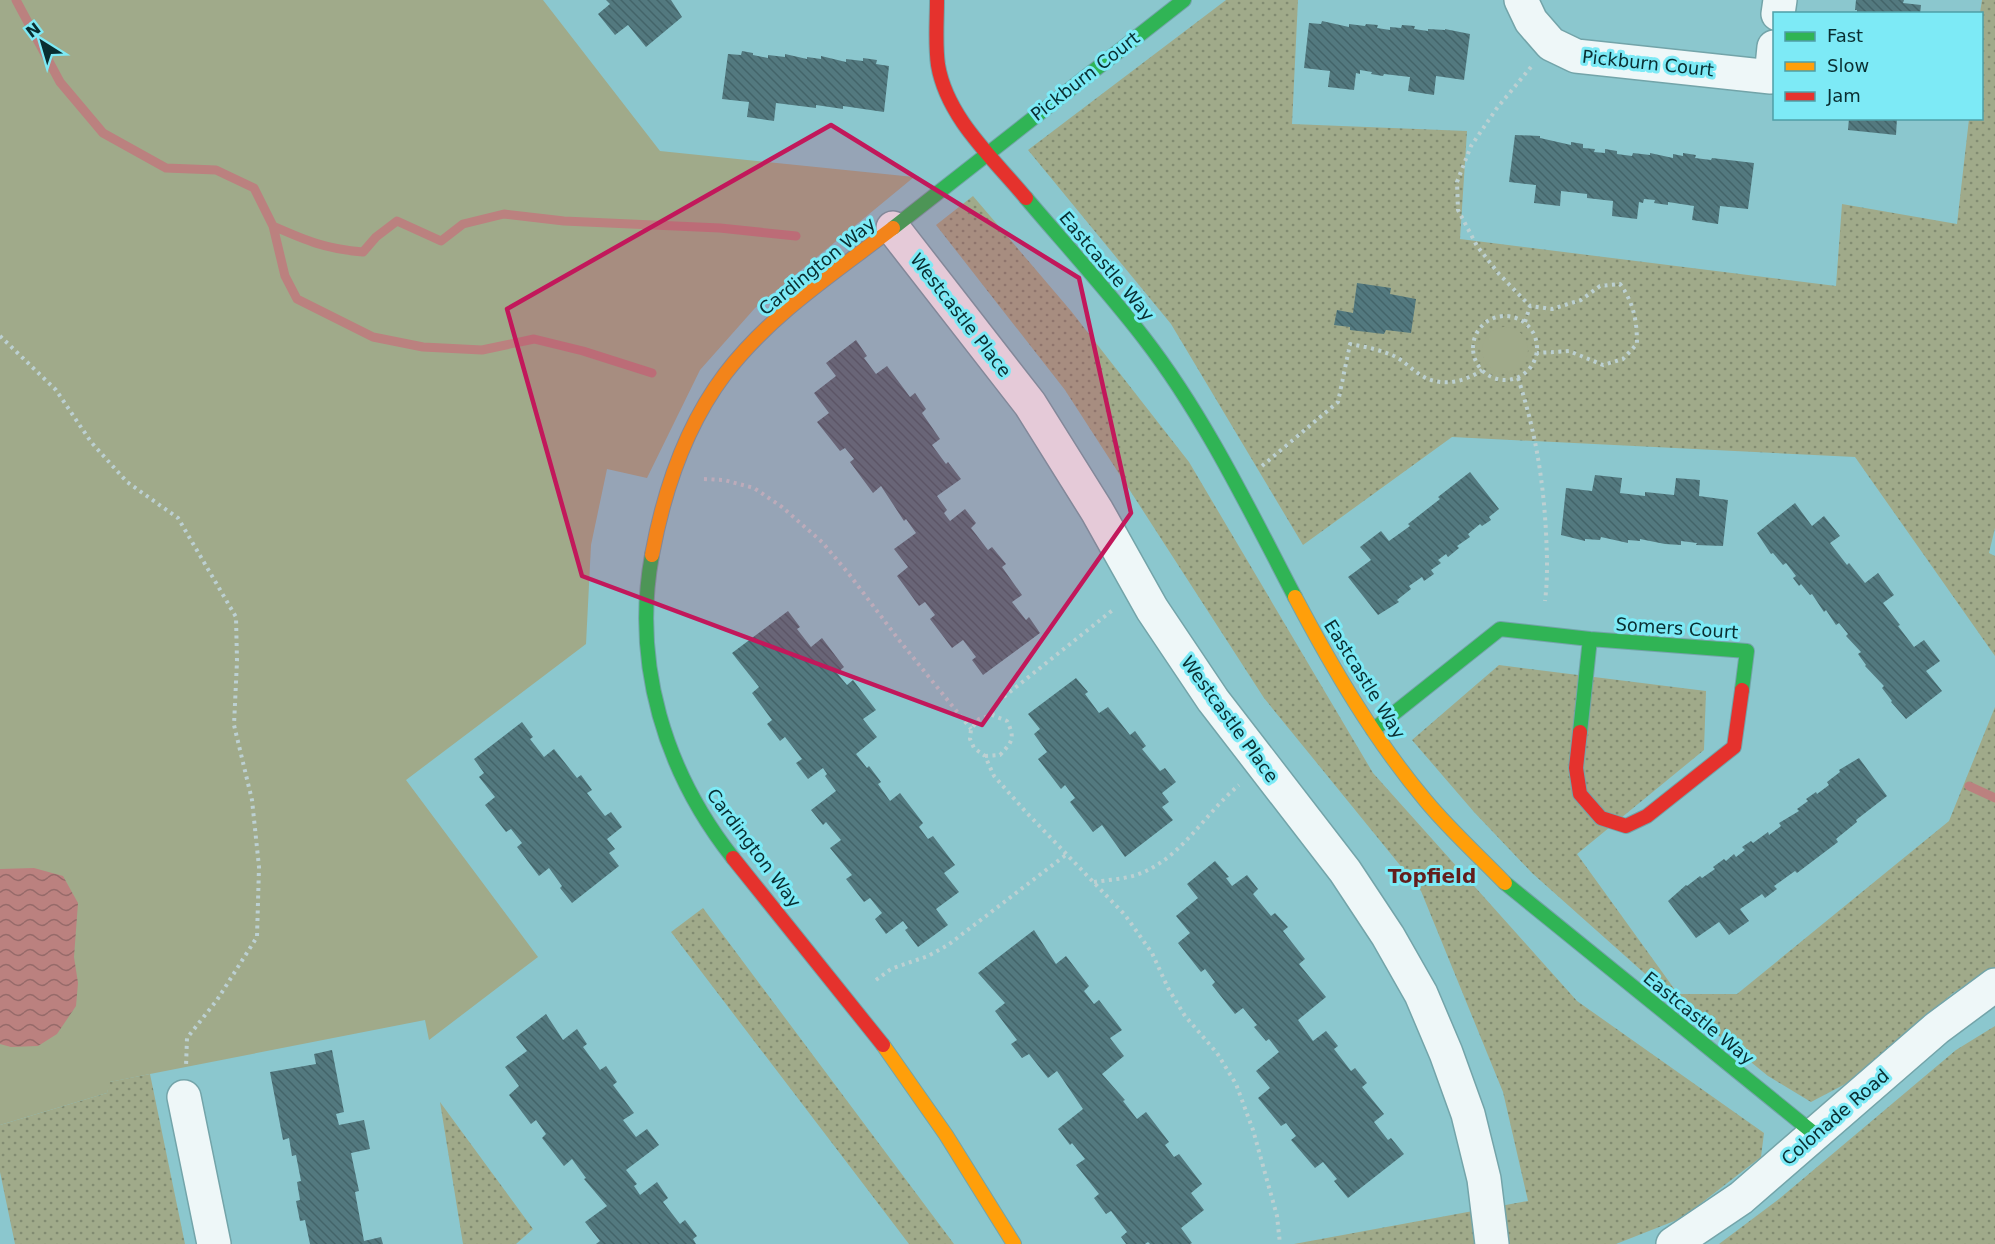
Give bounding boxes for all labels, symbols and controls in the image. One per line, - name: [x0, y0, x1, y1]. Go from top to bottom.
- north arrow: [12, 12, 72, 72]
- legend: [1773, 12, 1983, 120]
- text: N: [22, 19, 44, 42]
- text: Fast: [1827, 25, 1863, 46]
- street label: Pickburn Court: [1026, 27, 1144, 125]
- street label: Pickburn Court: [1581, 46, 1715, 80]
- text: Slow: [1827, 55, 1869, 76]
- text: Jam: [1826, 85, 1861, 106]
- street label: Eastcastle Way: [1055, 207, 1159, 325]
- street label: Cardington Way: [755, 212, 880, 319]
- street label: Westcastle Place: [906, 249, 1016, 381]
- street label: Somers Court: [1615, 613, 1739, 643]
- street label: Eastcastle Way: [1320, 616, 1410, 743]
- street label: Westcastle Place: [1177, 652, 1283, 786]
- street label: Cardington Way: [702, 784, 806, 912]
- district label: Topfield: [1388, 864, 1476, 888]
- street label: Eastcastle Way: [1639, 967, 1759, 1069]
- street label: Colonade Road: [1777, 1065, 1893, 1169]

